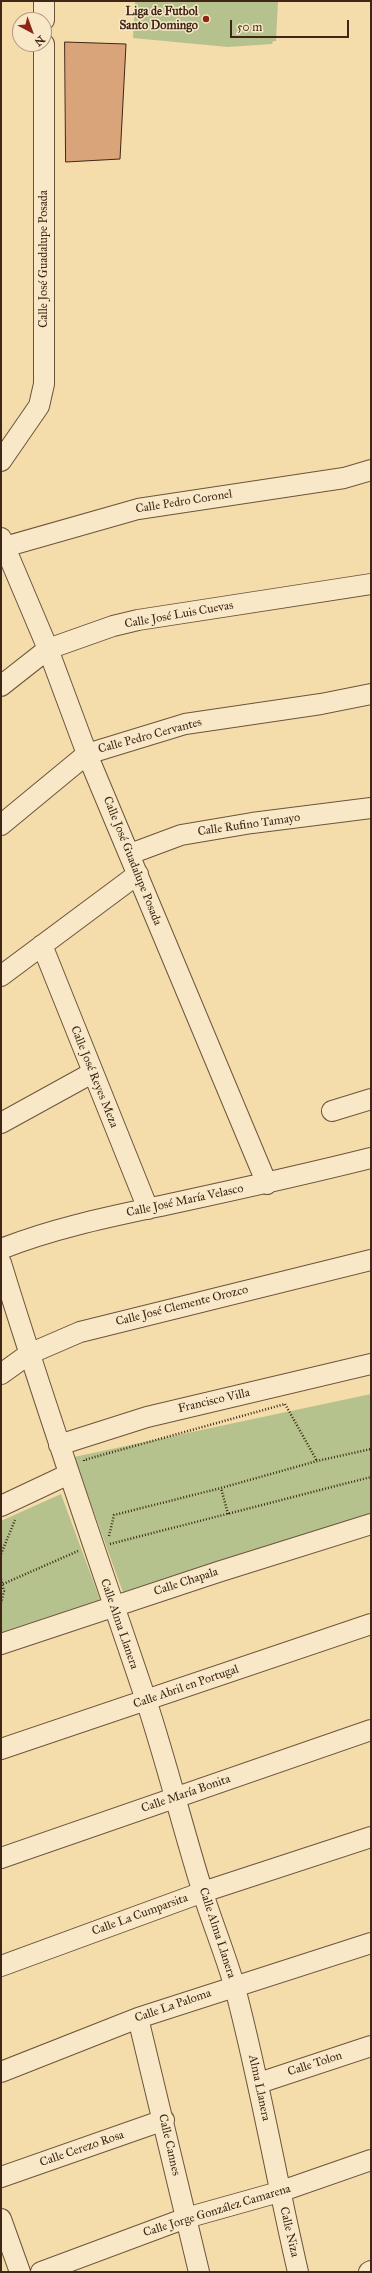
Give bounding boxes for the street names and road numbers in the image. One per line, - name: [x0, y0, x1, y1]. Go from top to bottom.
- street label: Calle José Guadalupe Posada: [37, 190, 51, 328]
- street label: Calle Pedro Coronel: [135, 487, 233, 517]
- street label: Calle José Luis Cuevas: [123, 598, 235, 632]
- street label: Calle Pedro Cervantes: [97, 715, 203, 757]
- street label: Calle José Guadalupe Posada: [100, 794, 164, 928]
- street label: Calle Rufino Tamayo: [197, 811, 301, 839]
- street label: Calle José Reyes Meza: [67, 1024, 121, 1130]
- street label: Calle José María Velasco: [125, 1182, 245, 1220]
- street label: Calle José Clemente Orozco: [114, 1283, 250, 1329]
- street label: Francisco Villa: [177, 1386, 251, 1416]
- street label: Calle Chapala: [152, 1565, 220, 1599]
- street label: Calle Alma Llanera: [97, 1577, 141, 1671]
- street label: Calle Abril en Portugal: [131, 1662, 241, 1712]
- street label: Calle María Bonita: [140, 1772, 232, 1816]
- street label: Calle Alma Llanera: [196, 1886, 238, 1980]
- street label: Calle La Cumparsita: [90, 1891, 190, 1939]
- street label: Calle La Paloma: [133, 1986, 213, 2026]
- street label: Calle Tolon: [286, 2048, 344, 2080]
- street label: Alma Llanera: [245, 2054, 273, 2122]
- street label: Calle Cannes: [155, 2113, 183, 2177]
- street label: Calle Cerezo Rosa: [38, 2128, 126, 2170]
- street label: Calle Jorge González Camarena: [142, 2182, 292, 2240]
- street label: Calle Niza: [276, 2205, 302, 2259]

